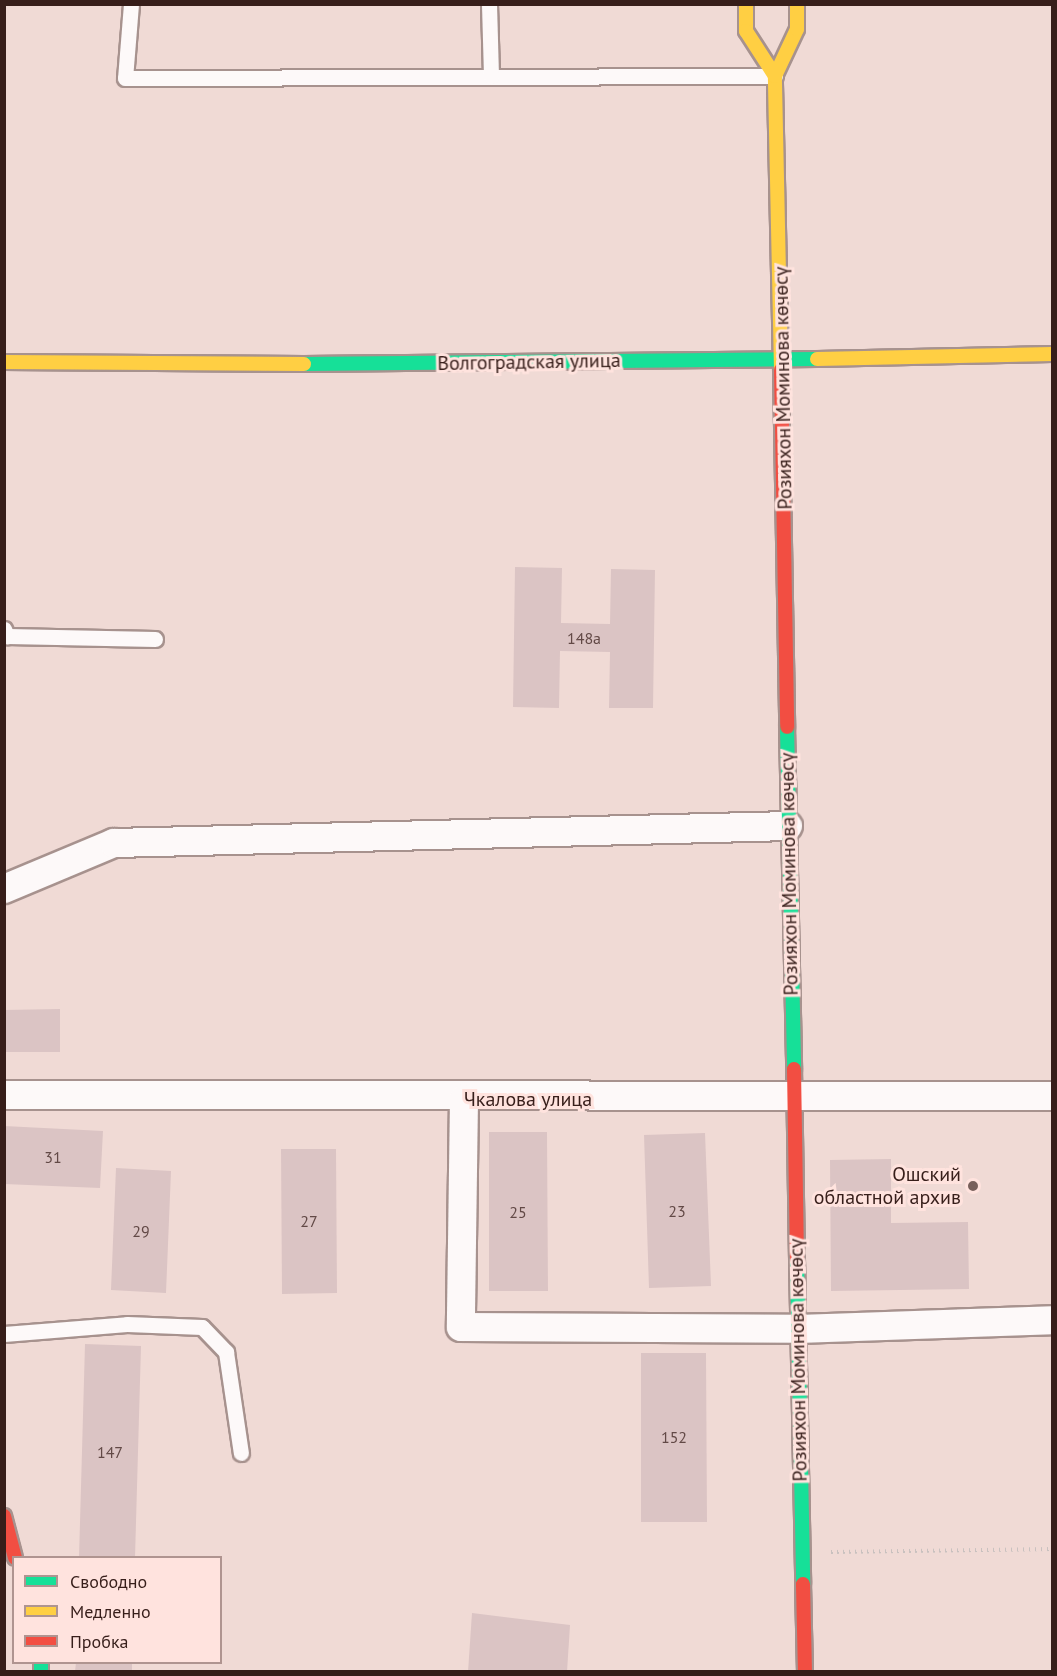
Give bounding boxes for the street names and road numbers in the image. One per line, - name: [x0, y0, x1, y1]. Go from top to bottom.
- street label: Розияхон Моминова көчөсү: [769, 266, 797, 510]
- street label: Волгоградская улица: [437, 348, 621, 376]
- street label: Розияхон Моминова көчөсү: [775, 752, 803, 996]
- street label: Чкалова улица: [464, 1087, 592, 1111]
- street label: Розияхон Моминова көчөсү: [784, 1238, 812, 1482]

